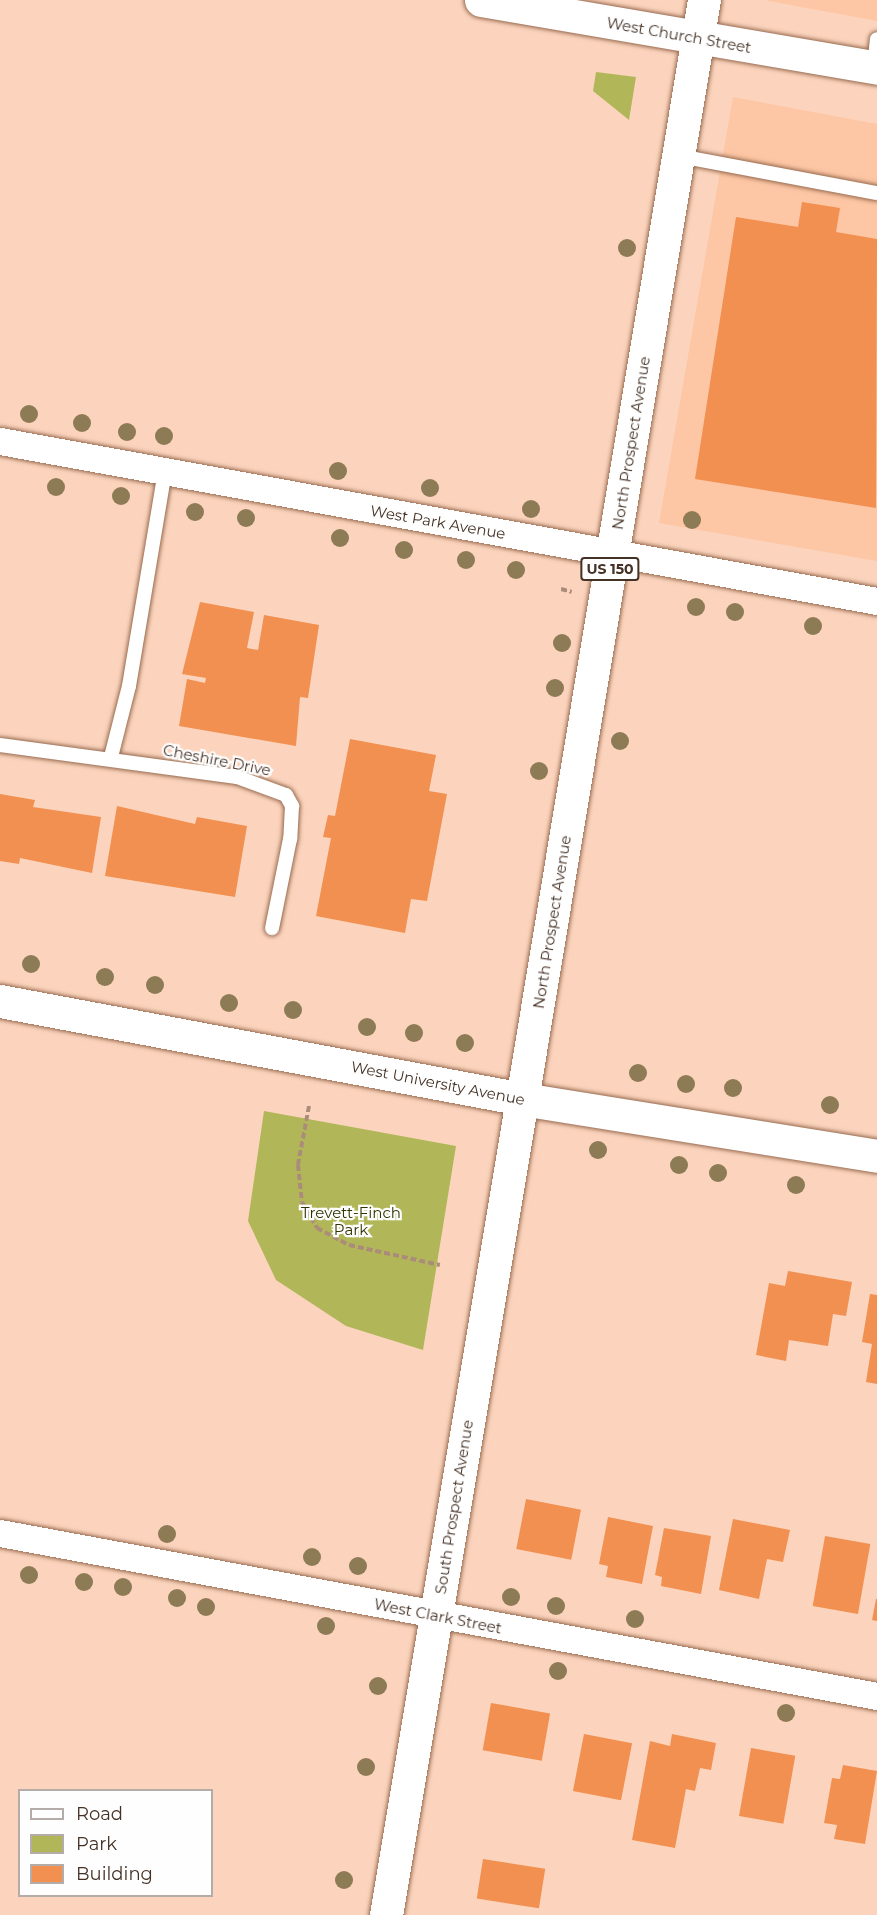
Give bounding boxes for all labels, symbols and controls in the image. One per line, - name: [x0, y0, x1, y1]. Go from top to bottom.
- street label: West Church Street: [605, 13, 753, 57]
- street label: North Prospect Avenue: [608, 355, 654, 531]
- street label: West Park Avenue: [369, 501, 507, 543]
- road number: US 150: [580, 558, 640, 580]
- street label: Cheshire Drive: [162, 741, 272, 779]
- street label: North Prospect Avenue: [529, 834, 575, 1010]
- street label: West University Avenue: [350, 1057, 526, 1109]
- park label: Trevett-Finch Park: [301, 1203, 401, 1238]
- street label: South Prospect Avenue: [431, 1419, 477, 1595]
- street label: West Clark Street: [373, 1595, 503, 1637]
- legend: [18, 1789, 213, 1897]
- text: Road: [76, 1803, 123, 1825]
- text: Park: [76, 1833, 117, 1855]
- text: Building: [76, 1863, 153, 1885]

